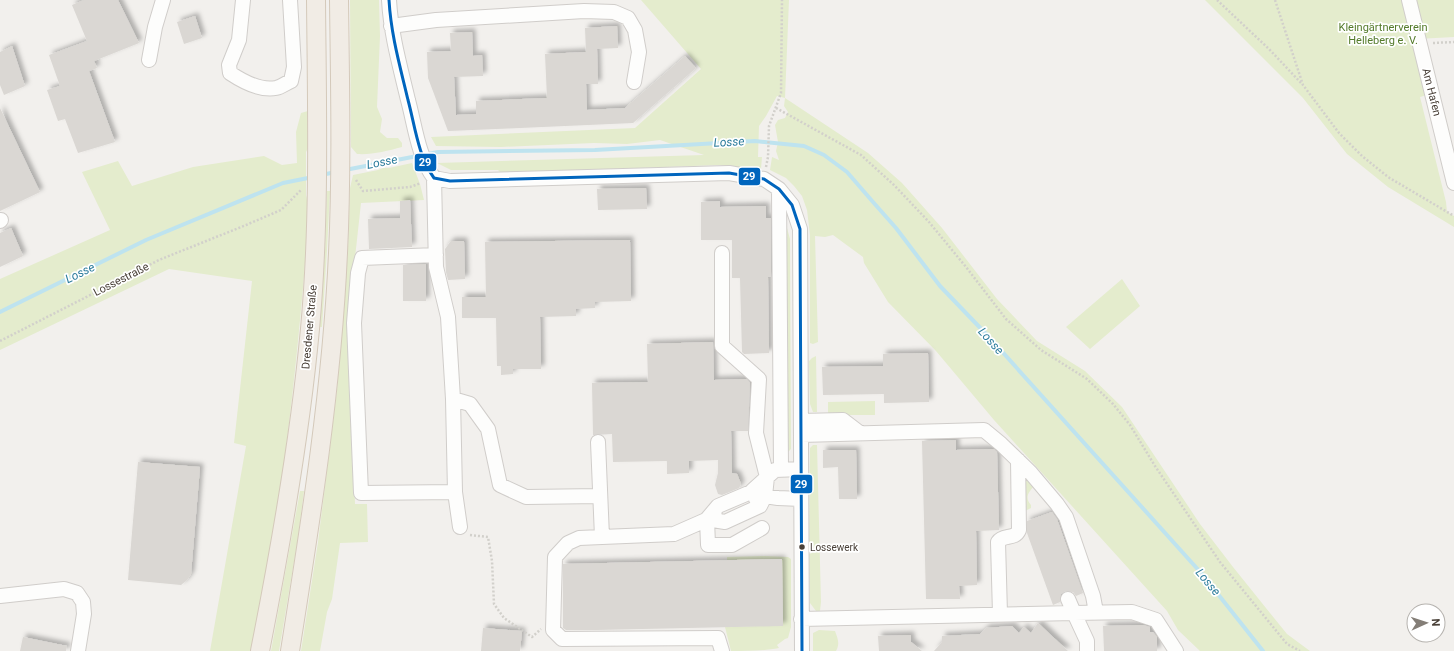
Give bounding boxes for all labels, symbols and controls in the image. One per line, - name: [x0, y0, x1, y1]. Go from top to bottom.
- park label: Kleingärtnerverein Helleberg e. V.: [1339, 21, 1427, 47]
- street label: Am Hafen: [1419, 67, 1444, 117]
- water label: Losse: [713, 134, 745, 150]
- water label: Losse: [365, 152, 399, 172]
- line badge: 29: [414, 153, 437, 172]
- text: 29: [419, 156, 431, 169]
- line badge: 29: [738, 167, 761, 186]
- text: 29: [743, 170, 755, 183]
- water label: Losse: [63, 260, 97, 286]
- street label: Lossestraße: [91, 260, 151, 299]
- street label: Dresdener Straße: [299, 284, 320, 370]
- water label: Losse: [975, 325, 1007, 357]
- line badge: 29: [790, 474, 813, 494]
- text: 29: [795, 478, 807, 491]
- marker: Lossewerk: [797, 542, 807, 552]
- place label: Lossewerk: [810, 542, 859, 553]
- water label: Losse: [1193, 566, 1223, 598]
- north arrow: [1406, 603, 1446, 643]
- text: N: [1429, 618, 1442, 627]

